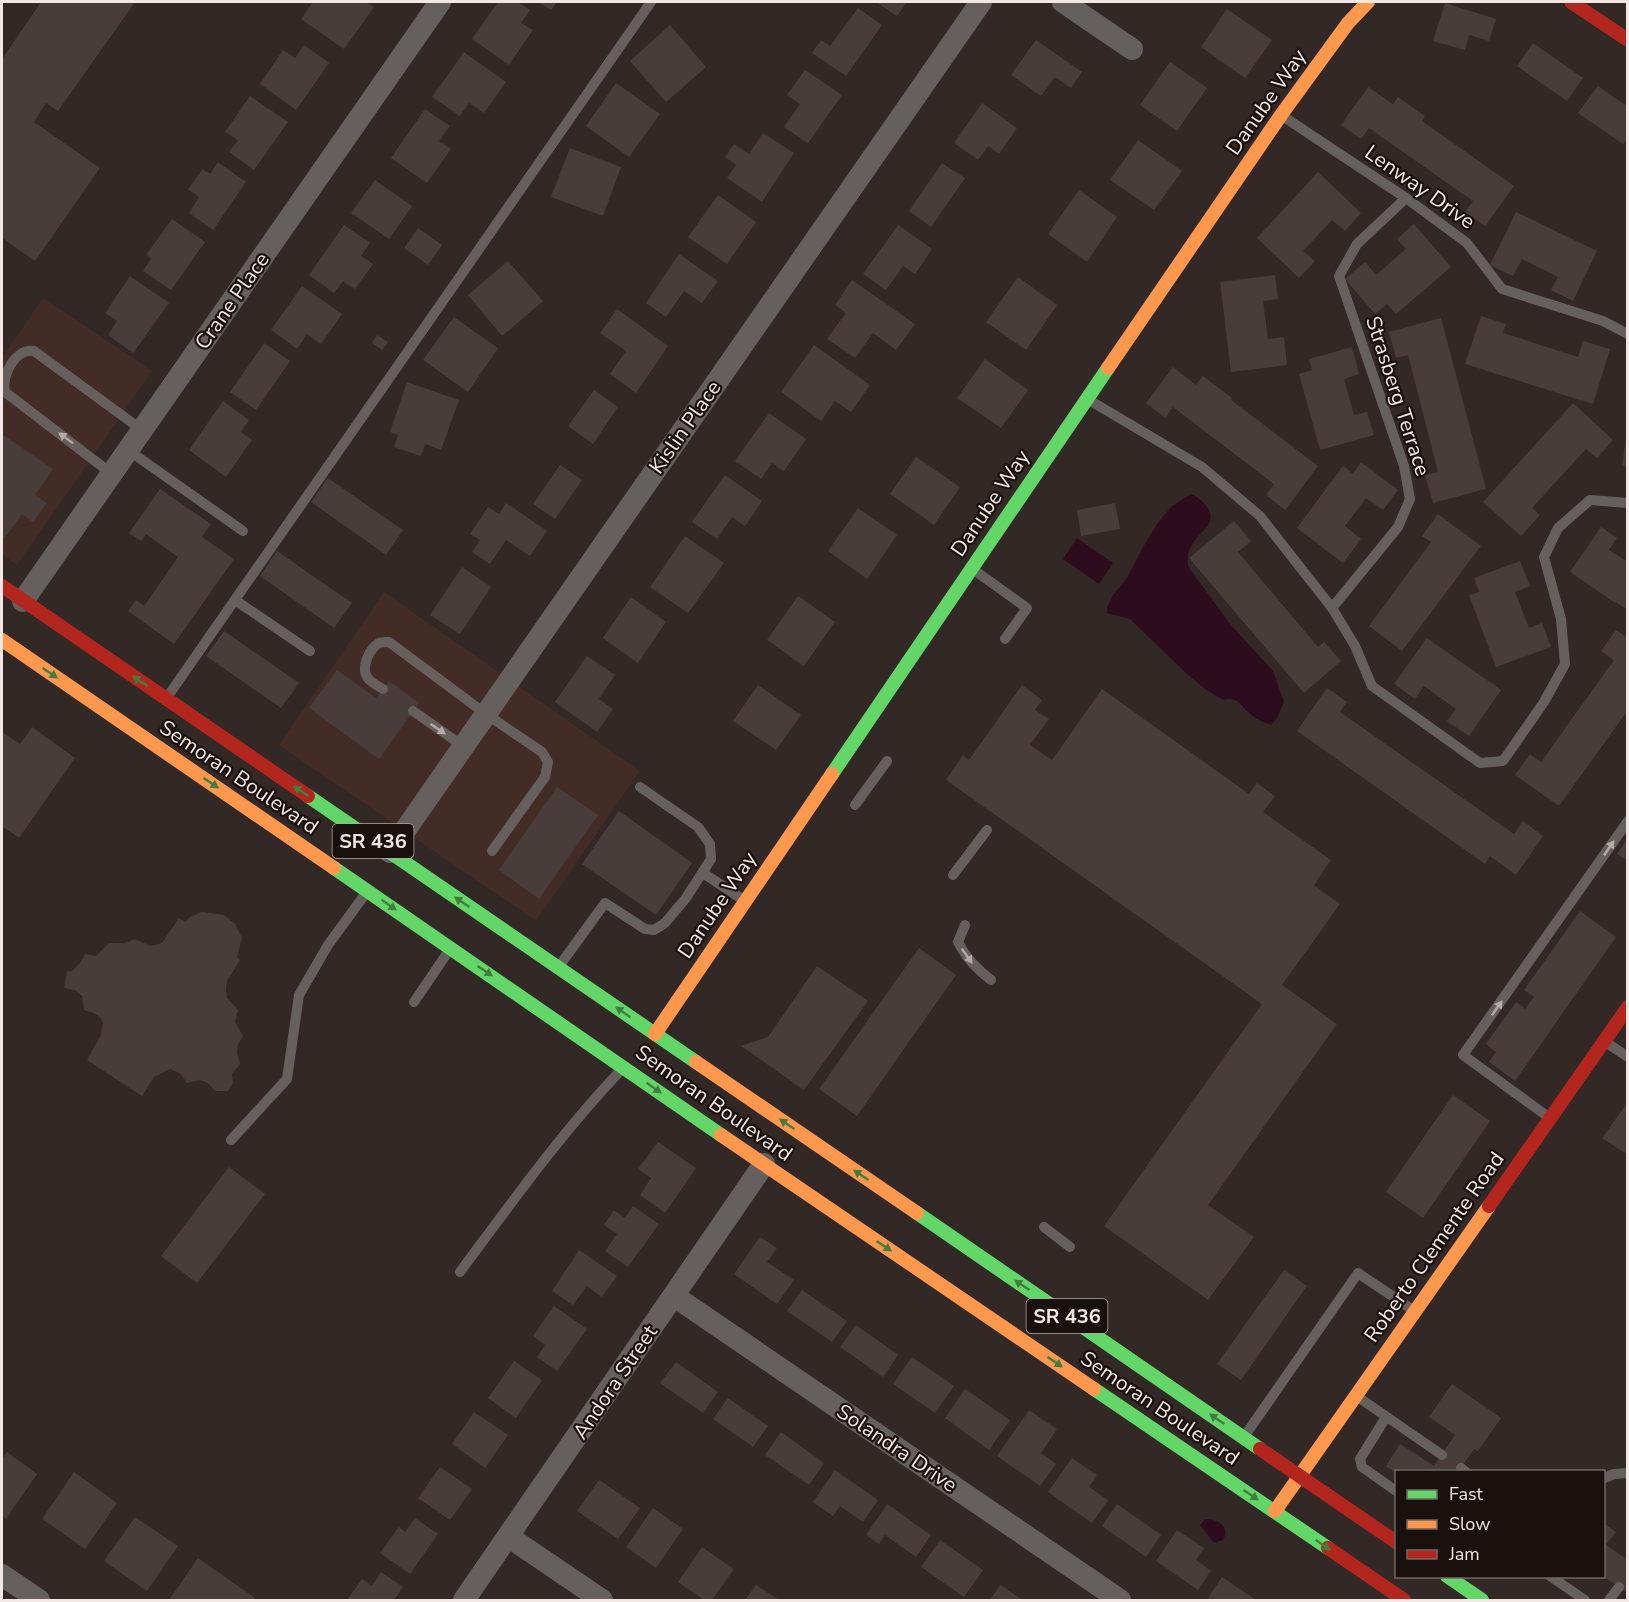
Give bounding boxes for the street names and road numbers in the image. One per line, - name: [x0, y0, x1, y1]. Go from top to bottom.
- street label: Danube Way: [1219, 43, 1313, 160]
- street label: Lenway Drive: [1359, 139, 1481, 235]
- street label: Crane Place: [188, 247, 276, 355]
- street label: Strasberg Terrace: [1359, 313, 1437, 479]
- street label: Kislin Place: [643, 375, 727, 479]
- street label: Danube Way: [944, 444, 1036, 562]
- street label: Semoran Boulevard: [154, 713, 324, 841]
- road number: SR 436: [332, 824, 413, 858]
- street label: Danube Way: [671, 846, 763, 964]
- street label: Semoran Boulevard: [630, 1038, 798, 1168]
- street label: Roberto Clemente Road: [1358, 1146, 1510, 1348]
- road number: SR 436: [1026, 1299, 1108, 1333]
- street label: Andora Street: [566, 1319, 664, 1445]
- street label: Semoran Boulevard: [1075, 1344, 1245, 1472]
- street label: Solandra Drive: [831, 1397, 963, 1499]

